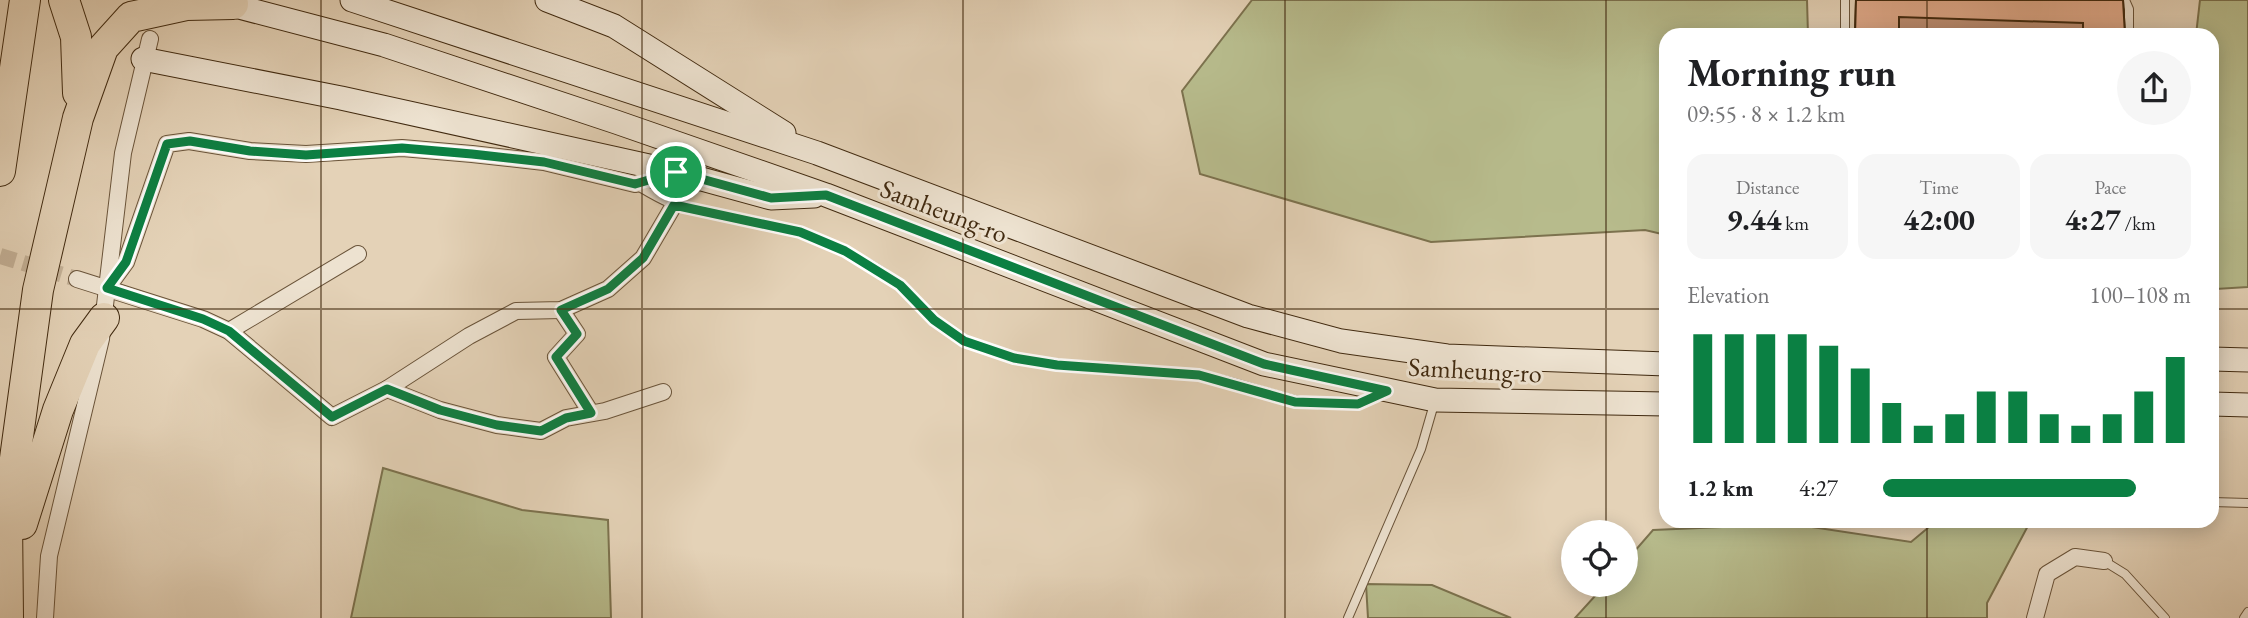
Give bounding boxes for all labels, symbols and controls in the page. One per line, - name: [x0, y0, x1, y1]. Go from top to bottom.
- text: Morning run: [1687, 48, 1896, 97]
- button: share: [2117, 51, 2191, 125]
- text: 09:55 · 8 × 1.2 km: [1687, 99, 1845, 129]
- pin: [646, 142, 706, 202]
- icon: arrive: [657, 153, 695, 191]
- street label: Samheung-ro: [876, 171, 1012, 251]
- text: Distance: [1736, 175, 1799, 200]
- text: Time: [1919, 175, 1959, 200]
- text: Pace: [2094, 175, 2126, 200]
- text: 9.44: [1726, 200, 1781, 239]
- text: 42:00: [1903, 200, 1975, 239]
- text: 4:27: [2065, 200, 2121, 239]
- text: km: [1781, 211, 1809, 236]
- text: /km: [2121, 211, 2156, 236]
- text: Elevation: [1687, 280, 1770, 310]
- text: 100–108 m: [2090, 280, 2191, 310]
- street label: Samheung-ro: [1407, 350, 1543, 390]
- text: 1.2 km: [1687, 473, 1754, 503]
- text: 4:27: [1799, 473, 1838, 503]
- map controls: [1561, 520, 1638, 597]
- button: locate: [1561, 520, 1638, 597]

